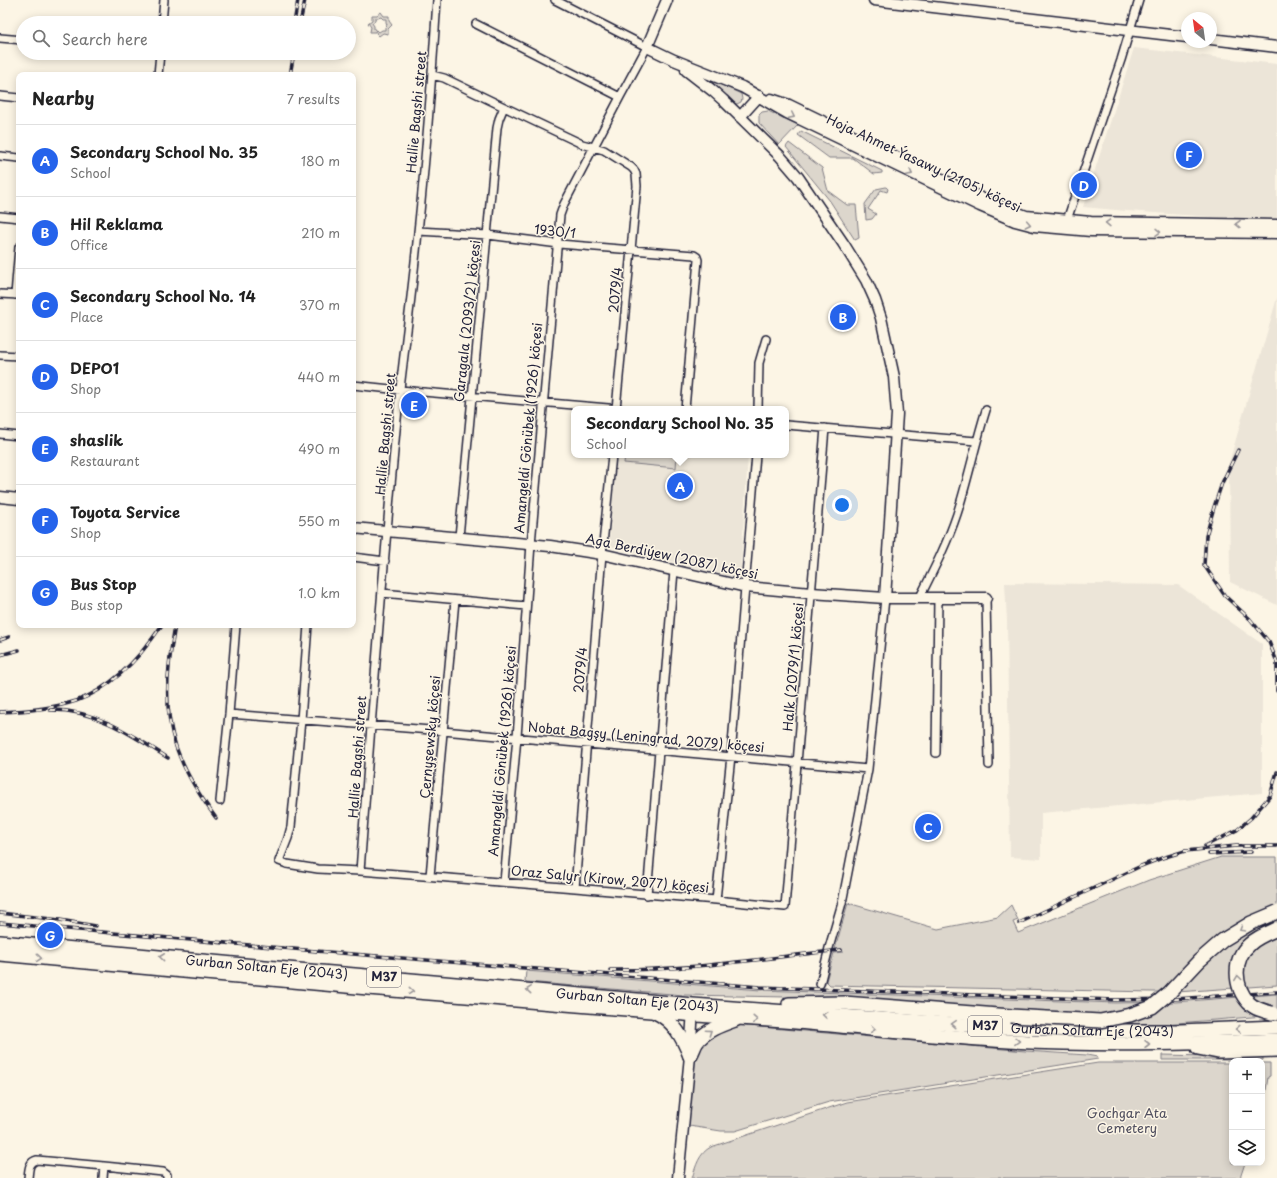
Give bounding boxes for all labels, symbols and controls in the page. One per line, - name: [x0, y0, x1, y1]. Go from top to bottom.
- north arrow: [1181, 12, 1217, 48]
- search box: [16, 16, 356, 60]
- icon: search: [30, 27, 52, 49]
- text: Search here: [62, 27, 148, 50]
- street label: Hallie Bagshi street: [401, 50, 430, 174]
- text: Nearby: [32, 85, 94, 111]
- text: 7 results: [287, 89, 340, 108]
- street label: Hoja Ahmet Ýasawy (2105) köçesi: [824, 109, 1025, 216]
- one-way arrow: [788, 111, 796, 119]
- text: Secondary School No. 35: [70, 140, 258, 163]
- pin: F: [1176, 140, 1202, 170]
- text: A: [40, 151, 50, 170]
- text: 180 m: [301, 151, 340, 170]
- text: School: [70, 163, 111, 182]
- one-way arrow: [905, 168, 913, 176]
- pin: D: [1071, 170, 1097, 200]
- text: Hil Reklama: [70, 212, 163, 235]
- street label: 1930/1: [533, 219, 577, 242]
- one-way arrow: [1105, 219, 1111, 227]
- one-way arrow: [1025, 220, 1032, 228]
- one-way arrow: [1235, 220, 1241, 229]
- text: B: [41, 223, 49, 242]
- text: 210 m: [301, 223, 340, 242]
- one-way arrow: [1155, 228, 1161, 236]
- text: Office: [70, 235, 108, 254]
- street label: Garagala (2093/2) köçesi: [449, 239, 484, 403]
- street label: 2079/4: [603, 266, 626, 314]
- text: Secondary School No. 14: [70, 284, 256, 307]
- text: C: [40, 295, 50, 314]
- text: 370 m: [299, 295, 340, 314]
- pin: B: [830, 302, 856, 332]
- text: Place: [70, 307, 103, 326]
- street label: Amangeldi Gönübek (1926) köçesi: [509, 322, 546, 534]
- text: DEPO1: [70, 356, 119, 379]
- text: D: [40, 367, 50, 386]
- text: 440 m: [297, 367, 340, 386]
- street label: Hallie Bagshi street: [370, 372, 399, 496]
- text: Shop: [70, 379, 101, 398]
- pin: E: [401, 390, 427, 420]
- popup: [571, 406, 789, 458]
- text: Secondary School No. 35: [586, 411, 774, 434]
- text: shaslik: [70, 428, 123, 451]
- text: School: [586, 434, 627, 453]
- text: E: [41, 439, 49, 458]
- text: 490 m: [298, 439, 340, 458]
- text: Restaurant: [70, 451, 140, 470]
- pin: A: [667, 471, 693, 501]
- your location: [832, 495, 852, 515]
- text: Toyota Service: [70, 500, 180, 523]
- text: F: [41, 511, 49, 530]
- text: 550 m: [298, 511, 340, 530]
- text: Shop: [70, 523, 101, 542]
- street label: Aga Berdiýew (2087) köçesi: [584, 528, 760, 583]
- text: Bus Stop: [70, 572, 137, 595]
- text: G: [40, 583, 50, 602]
- text: 1.0 km: [299, 583, 340, 602]
- text: Bus stop: [70, 595, 123, 614]
- street label: Halk (2079/1) köçesi: [777, 602, 808, 732]
- street label: Amangeldi Gönübek (1926) köçesi: [483, 645, 520, 857]
- street label: 2079/4: [568, 646, 591, 694]
- street label: Çernyşewsky köçesi: [415, 674, 444, 799]
- street label: Hallie Bagshi street: [343, 695, 370, 819]
- street label: Nobat Bagşy (Leningrad, 2079) köçesi: [527, 717, 765, 756]
- pin: C: [915, 812, 941, 842]
- street label: Oraz Salyr (Kirow, 2077) köçesi: [510, 860, 710, 897]
- pin: G: [37, 920, 63, 950]
- one-way arrow: [1239, 924, 1246, 932]
- street label: Gurban Soltan Eje (2043): [185, 950, 349, 983]
- one-way arrow: [36, 953, 42, 962]
- one-way arrow: [159, 953, 165, 962]
- road number: M37: [367, 967, 401, 987]
- one-way arrow: [1234, 974, 1243, 981]
- street label: Gurban Soltan Eje (2043): [555, 983, 719, 1016]
- one-way arrow: [526, 986, 532, 995]
- one-way arrow: [408, 987, 414, 996]
- one-way arrow: [822, 1010, 828, 1019]
- one-way arrow: [752, 1015, 758, 1024]
- road number: M37: [968, 1016, 1002, 1036]
- street label: Gurban Soltan Eje (2043): [1010, 1018, 1174, 1040]
- one-way arrow: [951, 1020, 957, 1029]
- one-way arrow: [870, 1024, 876, 1033]
- one-way arrow: [1235, 1025, 1241, 1033]
- one-way arrow: [705, 1030, 712, 1037]
- one-way arrow: [1014, 1037, 1020, 1046]
- one-way arrow: [1144, 1040, 1150, 1048]
- map controls: [1229, 1058, 1265, 1166]
- button: +: [1229, 1058, 1265, 1094]
- button: −: [1229, 1094, 1265, 1130]
- park label: Gochgar Ata Cemetery: [1087, 1103, 1168, 1137]
- button: layers: [1229, 1130, 1265, 1166]

